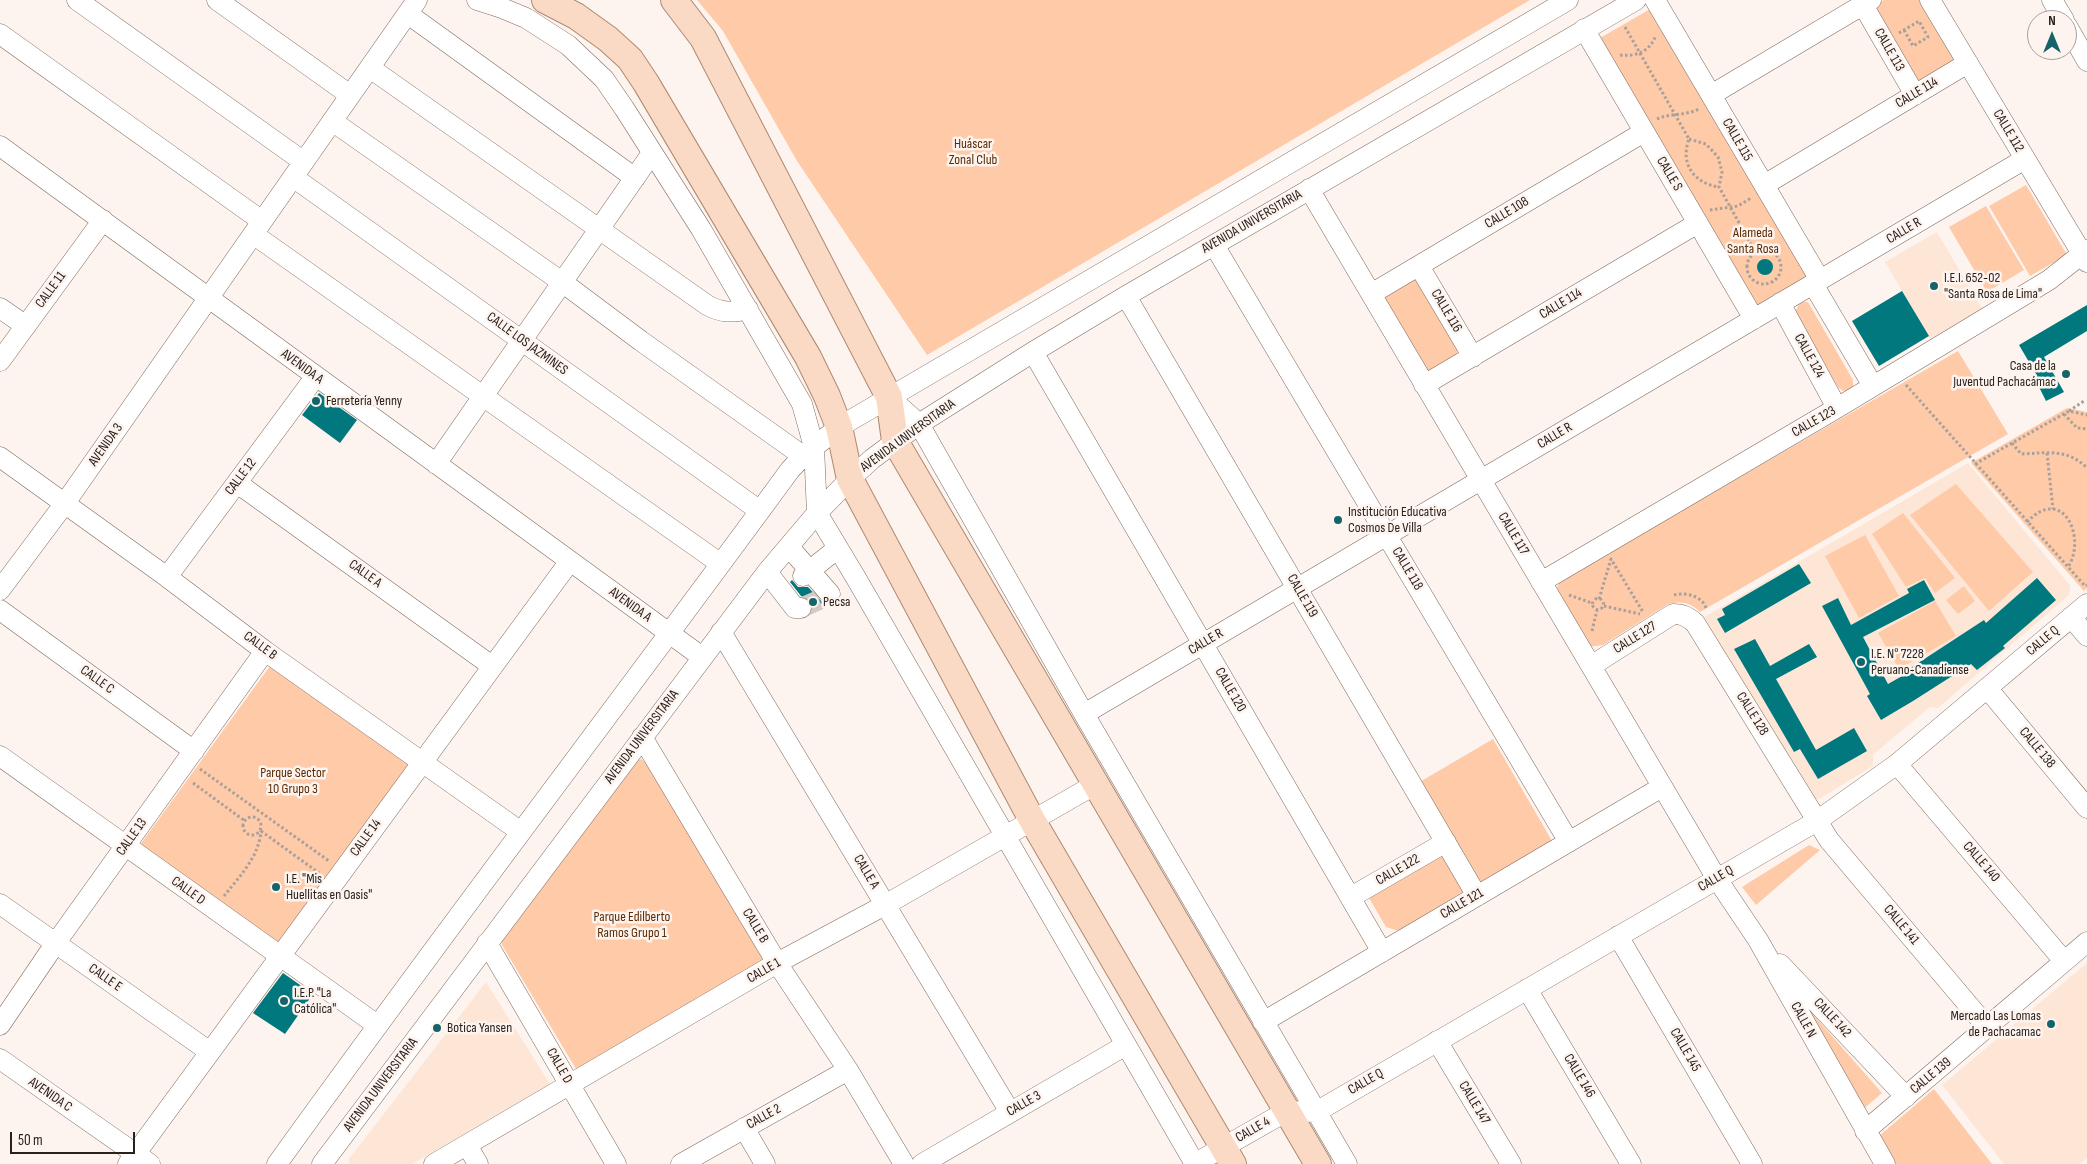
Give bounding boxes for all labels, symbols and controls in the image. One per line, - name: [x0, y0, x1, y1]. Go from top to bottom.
- north arrow: [2027, 10, 2077, 60]
- text: N: [2048, 12, 2056, 29]
- street label: CALLE 113: [1870, 26, 1908, 74]
- street label: CALLE 114: [1893, 74, 1941, 112]
- street label: CALLE 112: [1989, 107, 2027, 155]
- street label: CALLE 115: [1718, 116, 1756, 164]
- park label: Huáscar Zonal Club: [949, 136, 997, 168]
- street label: CALLE S: [1652, 154, 1686, 194]
- street label: AVENIDA UNIVERSITARIA: [1199, 186, 1305, 258]
- street label: CALLE 108: [1482, 193, 1532, 233]
- street label: CALLE R: [1884, 214, 1924, 248]
- park label: Alameda Santa Rosa: [1727, 225, 1779, 258]
- street label: CALLE 11: [32, 268, 70, 312]
- place label: I.E.I. 652-02 "Santa Rosa de Lima": [1944, 270, 2042, 302]
- marker: I.E.I. 652-02 "Santa Rosa de Lima": [1928, 280, 1940, 292]
- street label: CALLE 114: [1537, 285, 1585, 323]
- street label: CALLE 116: [1427, 286, 1465, 336]
- street label: CALLE LOS JAZMINES: [483, 309, 571, 379]
- street label: CALLE 124: [1790, 331, 1828, 381]
- street label: AVENIDA A: [277, 346, 327, 388]
- place label: Casa de la Juventud Pachacámac: [1953, 358, 2056, 391]
- marker: Casa de la Juventud Pachacámac: [2060, 368, 2072, 380]
- place label: Ferretería Yenny: [326, 393, 402, 409]
- marker: Ferretería Yenny: [310, 395, 322, 407]
- street label: AVENIDA UNIVERSITARIA: [857, 396, 959, 476]
- street label: CALLE 123: [1789, 403, 1839, 441]
- street label: CALLE R: [1535, 419, 1575, 453]
- street label: AVENIDA 3: [85, 420, 127, 470]
- street label: CALLE 12: [222, 455, 260, 499]
- place label: Institución Educativa Cosmos De Villa: [1348, 504, 1447, 536]
- street label: CALLE 117: [1494, 510, 1532, 558]
- marker: Institución Educativa Cosmos De Villa: [1332, 514, 1344, 526]
- street label: CALLE 118: [1388, 544, 1426, 594]
- street label: CALLE A: [345, 556, 385, 592]
- street label: CALLE 119: [1283, 571, 1321, 621]
- street label: AVENIDA A: [605, 584, 655, 626]
- place label: Pecsa: [823, 594, 850, 610]
- marker: Pecsa: [807, 596, 819, 608]
- street label: CALLE 127: [1610, 618, 1660, 658]
- street label: CALLE Q: [2023, 622, 2063, 660]
- street label: CALLE R: [1186, 625, 1226, 659]
- street label: CALLE B: [240, 628, 280, 664]
- place label: I.E. N° 7228 Peruano-Canadiense: [1871, 646, 1969, 679]
- marker: I.E. N° 7228 Peruano-Canadiense: [1855, 656, 1867, 668]
- street label: CALLE C: [77, 662, 117, 698]
- street label: CALLE 120: [1211, 665, 1249, 715]
- street label: AVENIDA UNIVERSITARIA: [601, 687, 683, 787]
- street label: CALLE 128: [1732, 689, 1772, 739]
- street label: CALLE 138: [2015, 724, 2059, 772]
- park label: Parque Sector 10 Grupo 3: [260, 765, 326, 798]
- street label: CALLE 13: [113, 815, 151, 859]
- street label: CALLE 14: [347, 816, 385, 860]
- street label: CALLE 140: [1959, 838, 2003, 886]
- street label: CALLE 122: [1373, 851, 1423, 889]
- street label: CALLE A: [849, 852, 883, 892]
- street label: CALLE Q: [1695, 862, 1737, 896]
- place label: I.E. "Mis Huellitas en Oasis": [286, 871, 372, 904]
- street label: CALLE D: [168, 873, 208, 909]
- marker: I.E. "Mis Huellitas en Oasis": [270, 881, 282, 893]
- street label: CALLE 121: [1437, 885, 1487, 923]
- street label: CALLE 141: [1880, 902, 1922, 948]
- street label: CALLE B: [738, 906, 772, 946]
- park label: Parque Edilberto Ramos Grupo 1: [594, 909, 670, 942]
- street label: CALLE 1: [744, 955, 784, 987]
- street label: CALLE E: [85, 961, 125, 995]
- place label: I.E.P. "La Católica": [294, 985, 336, 1018]
- marker: I.E.P. "La Católica": [278, 995, 290, 1007]
- street label: CALLE 142: [1810, 995, 1854, 1041]
- street label: CALLE N: [1786, 999, 1820, 1041]
- place label: Mercado Las Lomas de Pachacamac: [1951, 1008, 2041, 1040]
- marker: Mercado Las Lomas de Pachacamac: [2045, 1018, 2057, 1030]
- place label: Botica Yansen: [447, 1020, 512, 1036]
- marker: Botica Yansen: [431, 1022, 443, 1034]
- street label: CALLE 145: [1666, 1025, 1704, 1075]
- street label: AVENIDA UNIVERSITARIA: [340, 1035, 422, 1135]
- street label: CALLE D: [542, 1045, 576, 1087]
- street label: CALLE 146: [1559, 1051, 1599, 1101]
- street label: CALLE 139: [1907, 1054, 1955, 1098]
- street label: CALLE Q: [1345, 1065, 1387, 1099]
- street label: AVENIDA C: [25, 1074, 75, 1116]
- street label: CALLE 147: [1455, 1078, 1493, 1128]
- street label: CALLE 3: [1004, 1087, 1044, 1121]
- street label: CALLE 2: [744, 1101, 784, 1133]
- street label: CALLE 4: [1233, 1113, 1273, 1147]
- scale bar: [12, 1122, 138, 1154]
- text: 50 m: [18, 1131, 43, 1150]

